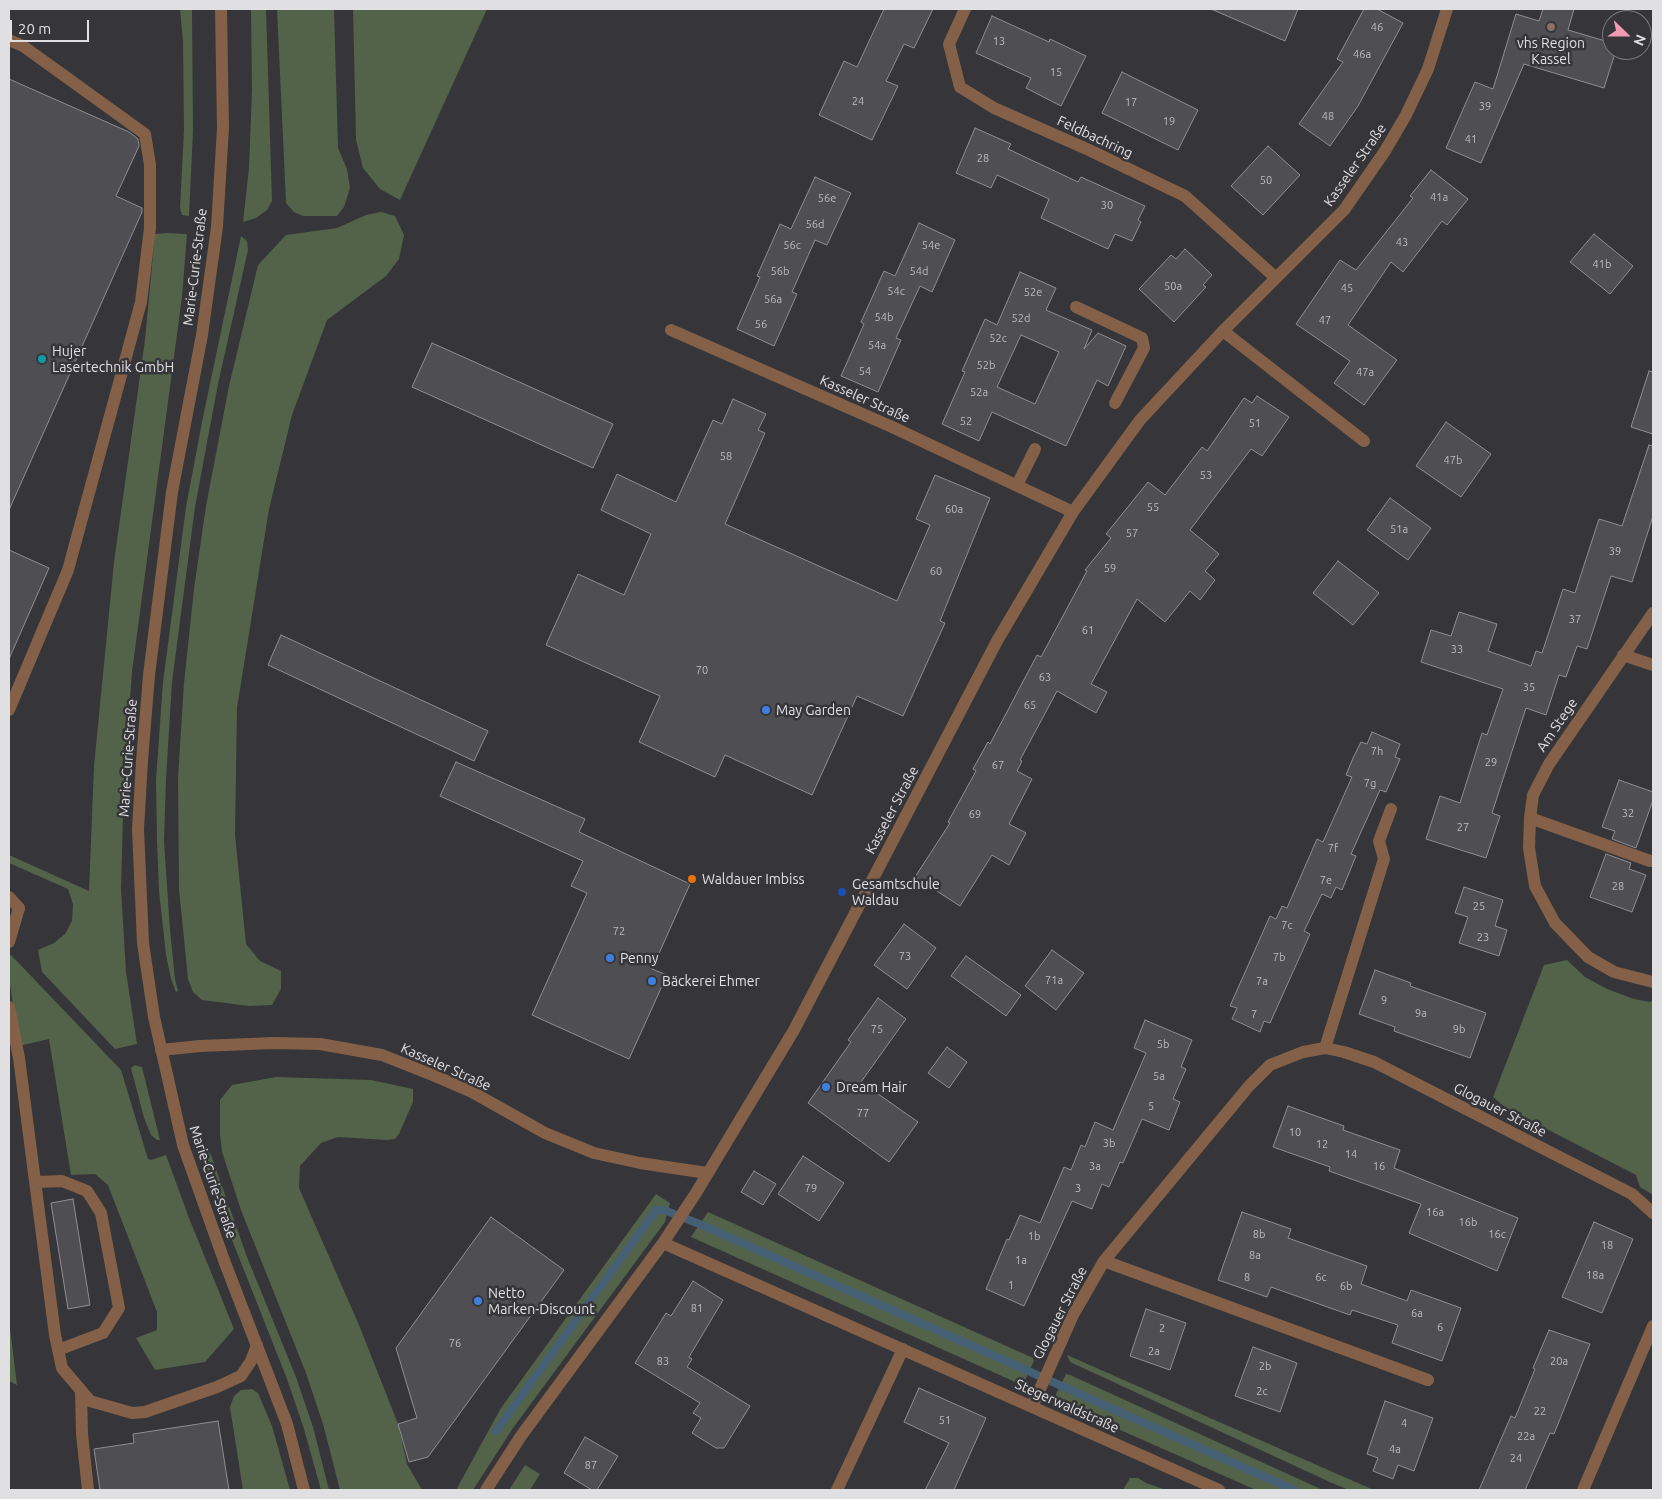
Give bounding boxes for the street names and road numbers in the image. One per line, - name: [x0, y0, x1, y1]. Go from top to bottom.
- street label: Feldbachring: [1054, 112, 1136, 162]
- street label: Kasseler Straße: [1320, 120, 1390, 210]
- street label: Marie-Curie-Straße: [179, 207, 211, 327]
- street label: Kasseler Straße: [817, 372, 913, 426]
- street label: Am Stege: [1533, 695, 1581, 755]
- street label: Marie-Curie-Straße: [115, 698, 141, 818]
- street label: Kasseler Straße: [862, 763, 922, 857]
- street label: Kasseler Straße: [398, 1040, 494, 1094]
- street label: Glogauer Straße: [1451, 1079, 1549, 1141]
- street label: Marie-Curie-Straße: [186, 1123, 240, 1241]
- street label: Glogauer Straße: [1029, 1264, 1091, 1362]
- street label: Stegerwaldstraße: [1012, 1376, 1122, 1436]

